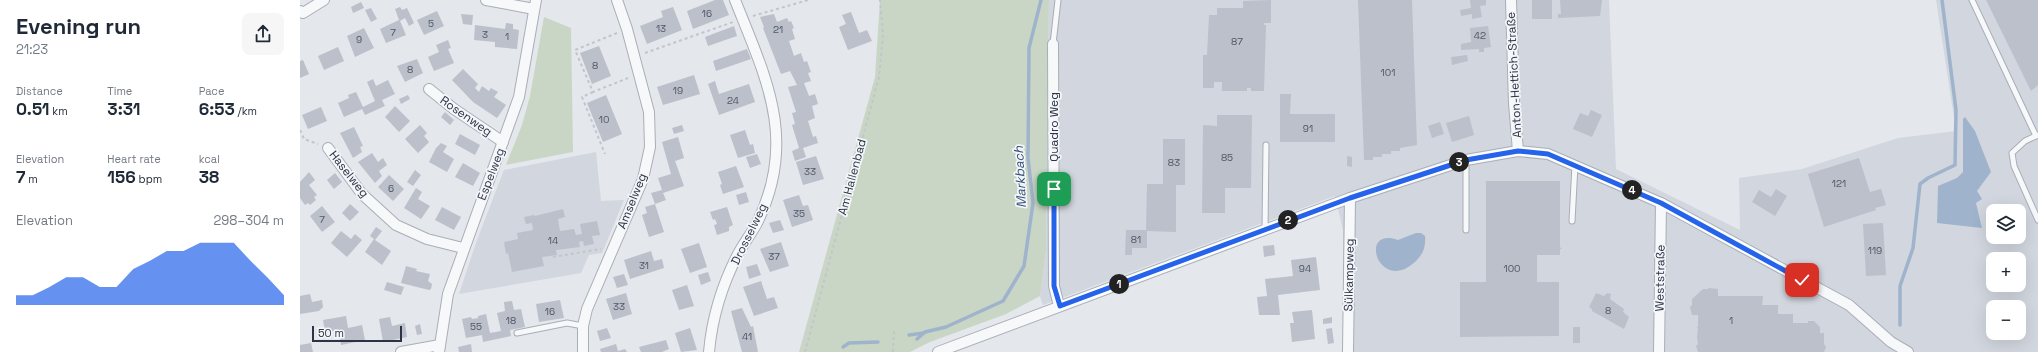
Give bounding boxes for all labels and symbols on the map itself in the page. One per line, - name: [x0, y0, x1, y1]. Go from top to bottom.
- house number: 16: [702, 7, 712, 20]
- street label: Anton-Hettich-Straße: [1503, 12, 1525, 138]
- house number: 5: [428, 17, 434, 30]
- house number: 13: [656, 22, 666, 35]
- house number: 21: [773, 23, 783, 36]
- house number: 7: [390, 26, 396, 39]
- house number: 3: [482, 28, 488, 41]
- house number: 42: [1474, 29, 1486, 42]
- house number: 1: [505, 30, 509, 43]
- house number: 9: [356, 33, 362, 46]
- house number: 87: [1231, 35, 1243, 48]
- house number: 8: [592, 59, 598, 72]
- house number: 8: [407, 63, 413, 76]
- house number: 101: [1381, 66, 1395, 79]
- house number: 19: [673, 84, 683, 97]
- street label: Rosenweg: [437, 92, 495, 140]
- street label: Quadro Weg: [1046, 92, 1062, 162]
- house number: 24: [727, 94, 739, 107]
- house number: 10: [599, 113, 609, 126]
- house number: 91: [1303, 122, 1313, 135]
- street label: Am Hallenbad: [834, 137, 870, 217]
- street label: Espelweg: [474, 145, 508, 203]
- water label: Markbach: [1010, 145, 1030, 208]
- street label: Haselweg: [326, 147, 372, 201]
- house number: 85: [1221, 151, 1233, 164]
- pin: 3: [1449, 152, 1469, 172]
- house number: 83: [1168, 156, 1180, 169]
- house number: 33: [804, 165, 816, 178]
- street label: Amselweg: [614, 171, 650, 231]
- pin: [1037, 172, 1071, 206]
- house number: 121: [1832, 177, 1846, 190]
- pin: 4: [1622, 180, 1642, 200]
- house number: 6: [388, 182, 394, 195]
- street label: Drosselweg: [727, 201, 771, 267]
- house number: 35: [793, 207, 805, 220]
- pin: 2: [1278, 210, 1298, 230]
- house number: 7: [319, 213, 325, 226]
- house number: 81: [1131, 233, 1141, 246]
- house number: 14: [548, 234, 558, 247]
- street label: Sülkampweg: [1340, 238, 1358, 312]
- house number: 119: [1868, 244, 1882, 257]
- street label: Weststraße: [1651, 245, 1669, 311]
- house number: 37: [768, 250, 780, 263]
- house number: 31: [639, 259, 649, 272]
- house number: 94: [1299, 262, 1311, 275]
- house number: 100: [1504, 262, 1521, 275]
- pin: [1785, 263, 1819, 297]
- pin: 1: [1109, 274, 1129, 294]
- house number: 33: [613, 300, 625, 313]
- house number: 8: [1605, 304, 1611, 317]
- house number: 16: [545, 305, 555, 318]
- house number: 18: [506, 314, 516, 327]
- house number: 1: [1729, 314, 1733, 327]
- house number: 55: [470, 320, 482, 333]
- scale bar: [312, 324, 402, 343]
- house number: 41: [742, 330, 752, 343]

